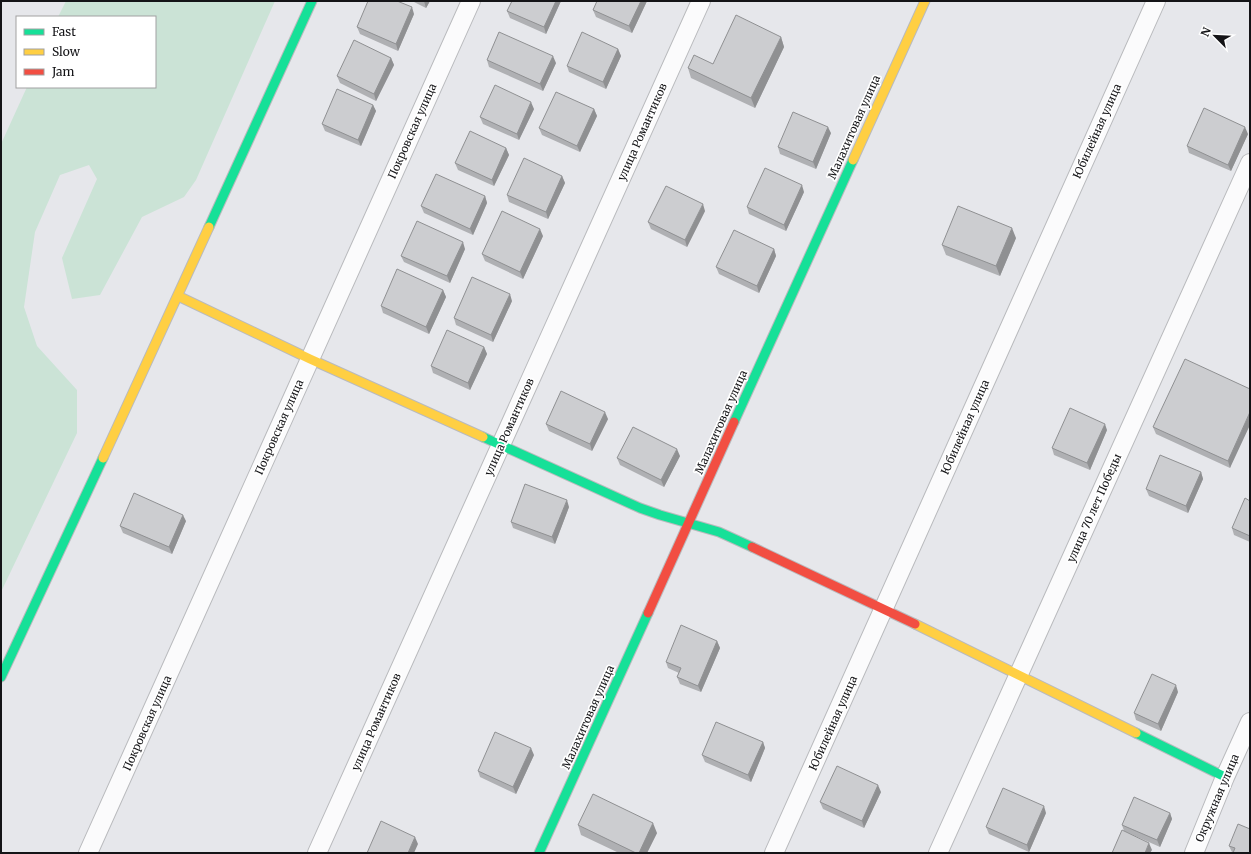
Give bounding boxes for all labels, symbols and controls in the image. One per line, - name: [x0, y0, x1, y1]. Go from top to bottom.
- legend: [16, 16, 156, 88]
- north arrow: [1195, 16, 1235, 56]
- text: Fast: [52, 24, 76, 39]
- text: N: [1198, 25, 1214, 39]
- text: Slow: [52, 44, 81, 59]
- text: Jam: [51, 64, 75, 79]
- street label: Малахитовая улица: [825, 73, 883, 181]
- street label: улица Романтиков: [614, 80, 670, 183]
- street label: Покровская улица: [385, 81, 439, 181]
- street label: Юбилейная улица: [1070, 81, 1124, 181]
- street label: Малахитовая улица: [692, 368, 750, 476]
- street label: улица Романтиков: [481, 375, 537, 478]
- street label: Покровская улица: [252, 377, 306, 477]
- street label: Юбилейная улица: [938, 377, 992, 477]
- street label: улица 70 лет Победы: [1064, 451, 1125, 565]
- street label: Малахитовая улица: [559, 663, 617, 771]
- street label: улица Романтиков: [348, 670, 404, 773]
- street label: Покровская улица: [120, 673, 174, 773]
- street label: Юбилейная улица: [806, 673, 860, 773]
- street label: Окружная улица: [1192, 752, 1242, 844]

